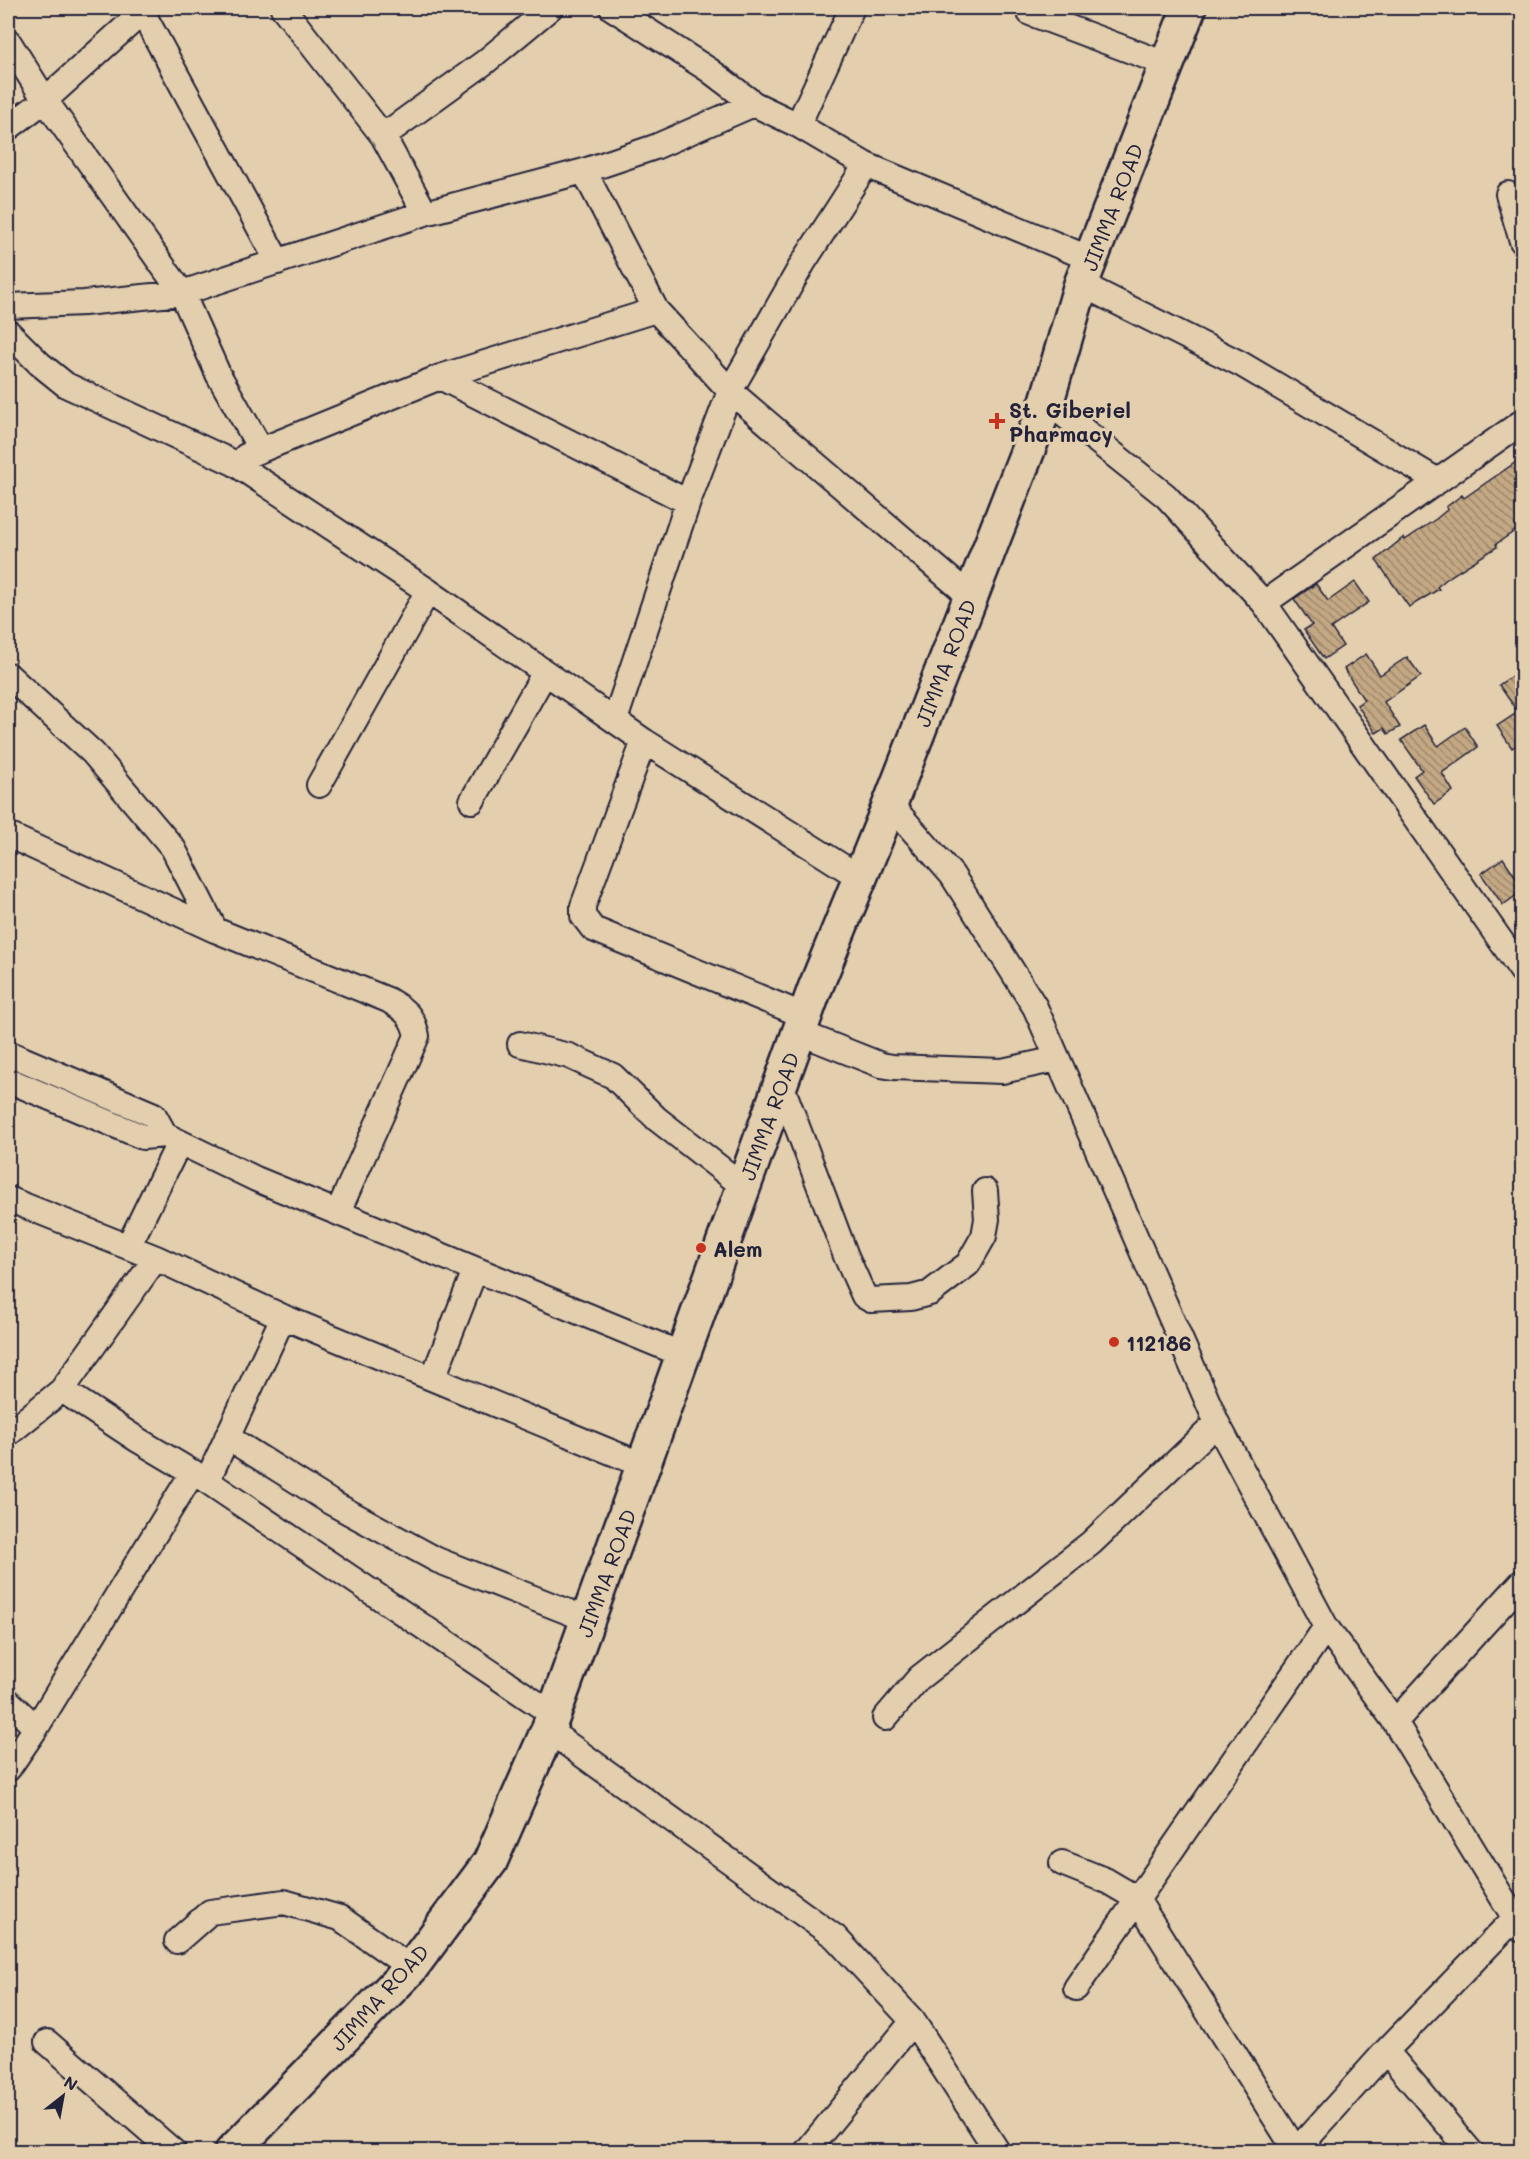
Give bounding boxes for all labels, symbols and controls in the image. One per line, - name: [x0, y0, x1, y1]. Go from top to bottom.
- street label: JIMMA ROAD: [1075, 139, 1149, 275]
- place label: St. Giberiel Pharmacy: [1009, 396, 1131, 448]
- marker: St. Giberiel Pharmacy: [990, 414, 1004, 428]
- street label: JIMMA ROAD: [908, 595, 982, 731]
- street label: JIMMA ROAD: [733, 1048, 805, 1184]
- place label: Alem: [713, 1235, 763, 1262]
- marker: Alem: [694, 1241, 708, 1255]
- place label: 112186: [1126, 1329, 1191, 1356]
- marker: 112186: [1107, 1335, 1121, 1349]
- street label: JIMMA ROAD: [570, 1505, 642, 1641]
- street label: JIMMA ROAD: [324, 1938, 434, 2056]
- north arrow: [33, 2066, 93, 2126]
- text: N: [60, 2071, 82, 2095]

